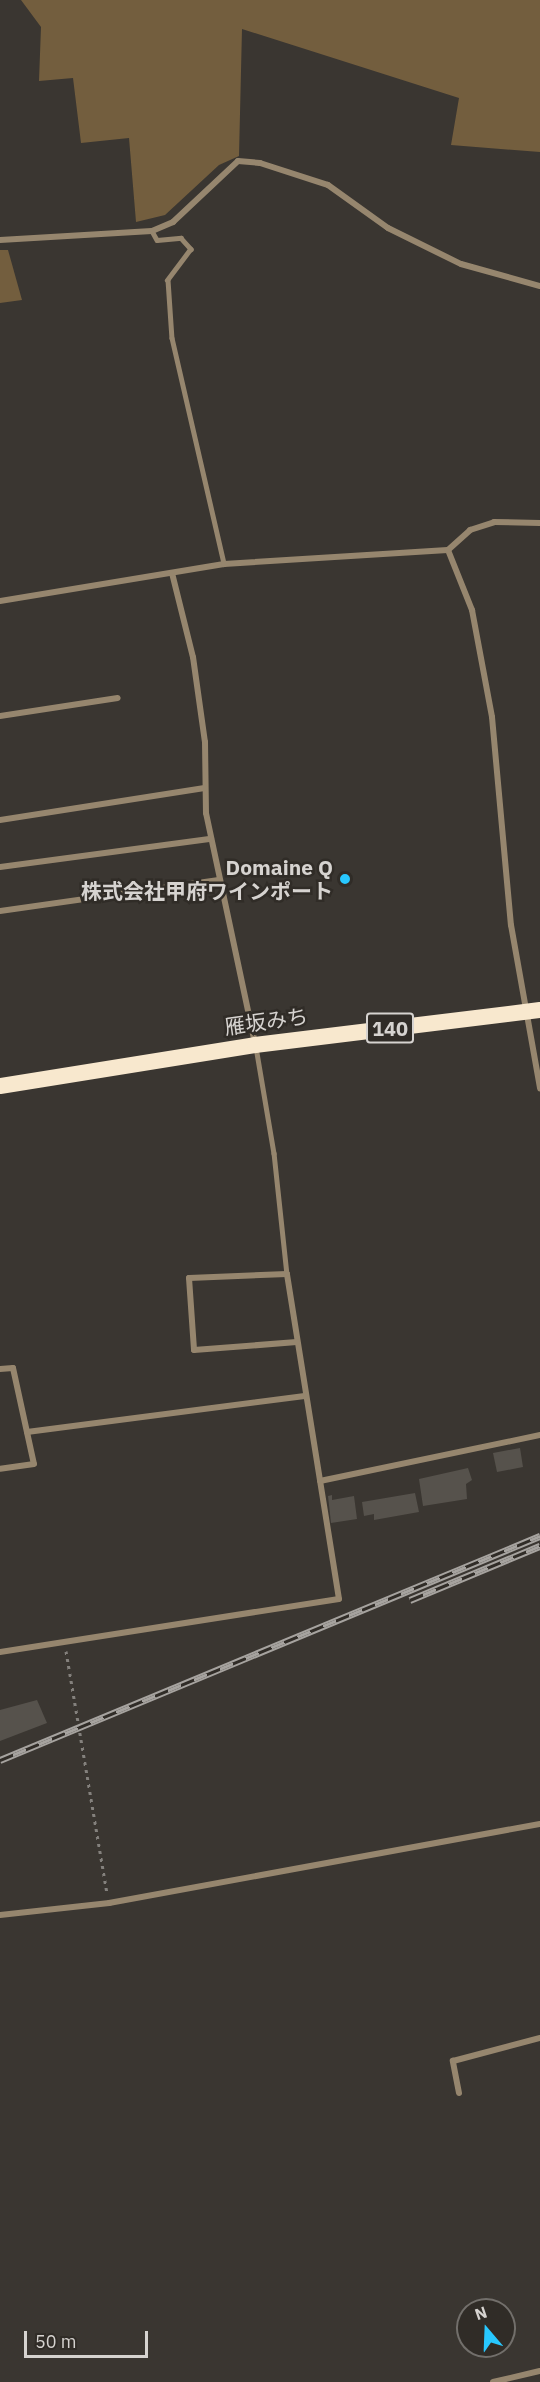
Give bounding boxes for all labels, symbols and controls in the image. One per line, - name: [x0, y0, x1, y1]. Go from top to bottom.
- place label: Domaine Q 株式会社甲府ワインポート: [81, 854, 333, 904]
- marker: Domaine Q 株式会社甲府ワインポート: [338, 872, 352, 886]
- street label: 雁坂みち: [223, 1003, 309, 1039]
- road number: 140: [366, 1011, 414, 1045]
- north arrow: [456, 2298, 516, 2358]
- text: N: [472, 2302, 490, 2324]
- scale bar: [27, 2319, 152, 2357]
- text: 50 m: [35, 2330, 77, 2353]

